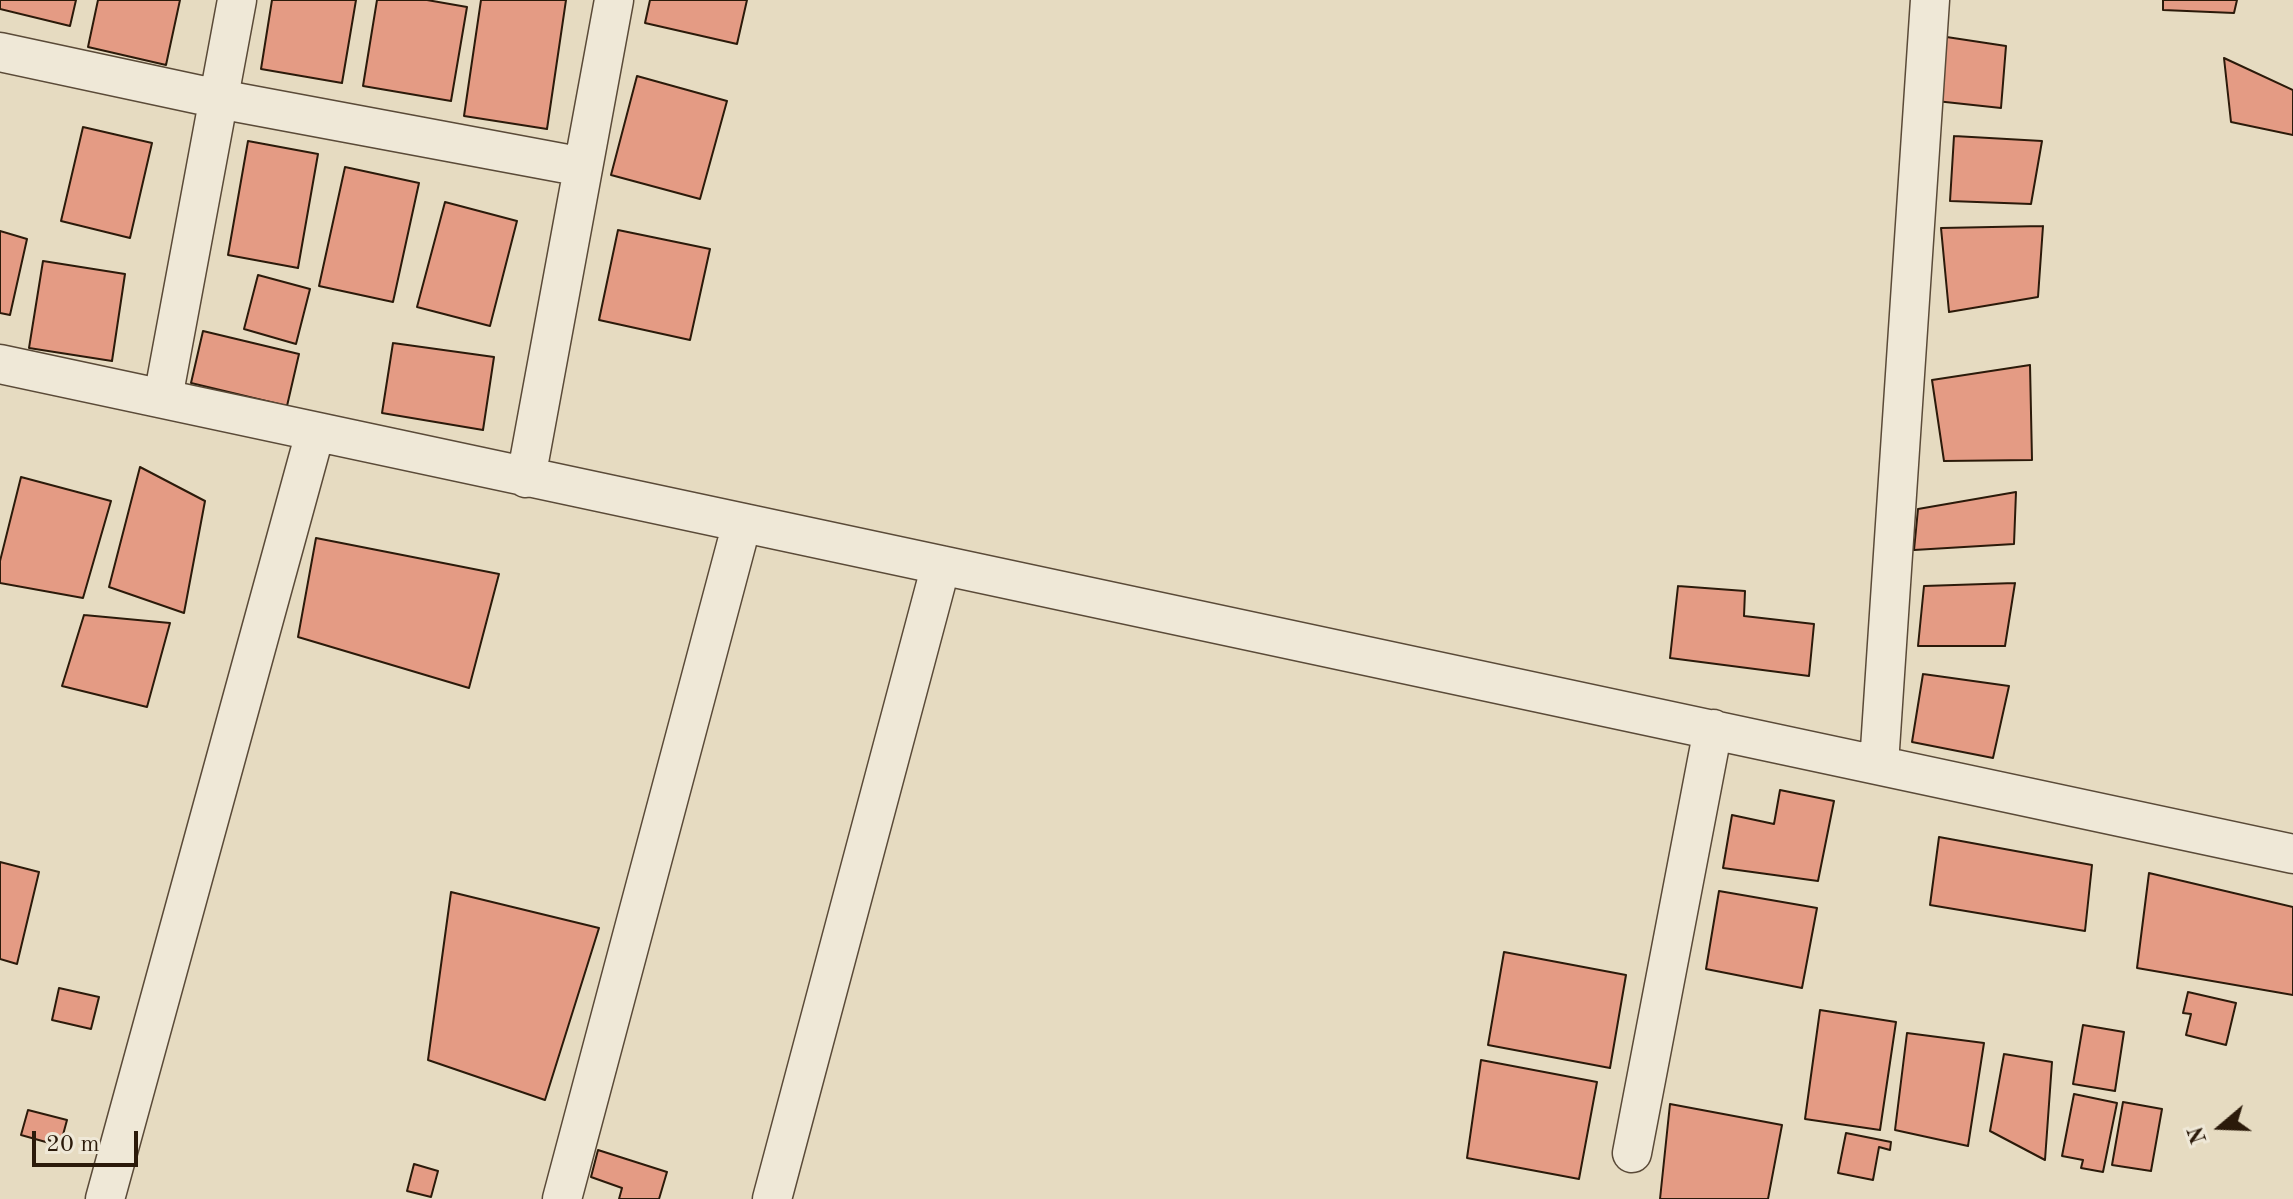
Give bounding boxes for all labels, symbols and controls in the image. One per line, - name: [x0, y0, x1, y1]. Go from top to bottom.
- north arrow: [2181, 1087, 2261, 1167]
- scale bar: [36, 1115, 142, 1165]
- text: N: [2185, 1123, 2211, 1146]
- text: 20 m: [46, 1133, 100, 1157]

